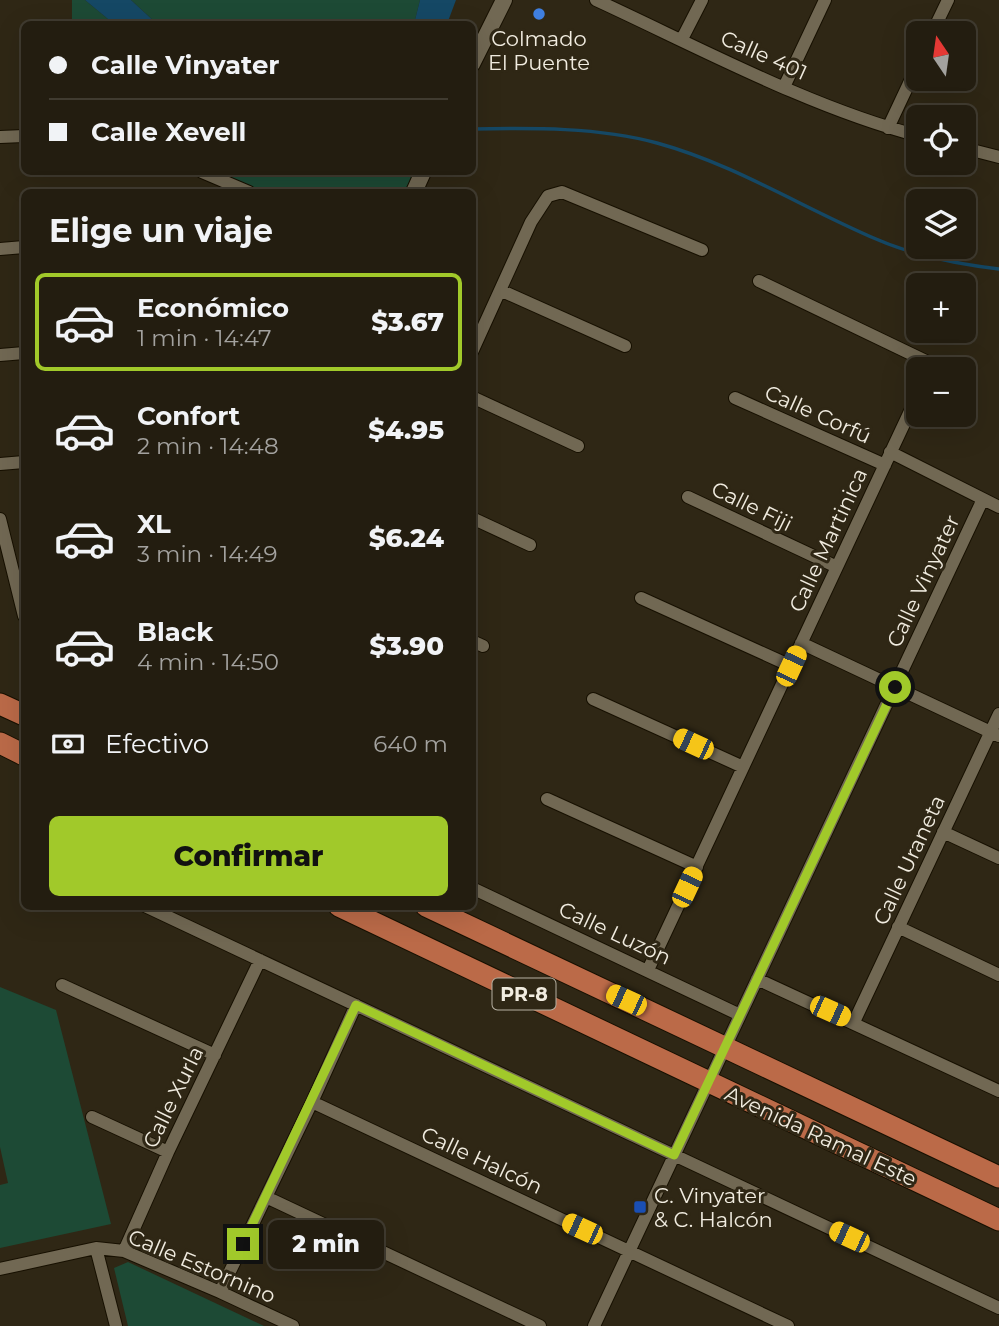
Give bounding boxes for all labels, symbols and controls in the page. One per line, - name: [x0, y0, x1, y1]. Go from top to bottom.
- marker: Colmado El Puente: [531, 6, 547, 22]
- north arrow: [906, 21, 976, 91]
- map controls: [906, 21, 976, 427]
- street label: Calle 401: [717, 25, 811, 85]
- place label: Colmado El Puente: [488, 26, 590, 75]
- text: Calle Vinyater: [91, 49, 280, 81]
- button: locate: [906, 105, 976, 175]
- text: Calle Xevell: [91, 116, 246, 148]
- button: layers: [906, 189, 976, 259]
- text: Elige un viaje: [49, 211, 273, 250]
- button: +: [906, 273, 976, 343]
- icon: car: [53, 291, 116, 354]
- text: Económico: [137, 292, 289, 324]
- text: $3.67: [371, 306, 444, 338]
- text: 1 min · 14:47: [137, 324, 271, 352]
- button: −: [906, 357, 976, 427]
- street label: Calle Corfú: [761, 379, 875, 449]
- icon: car: [53, 399, 116, 462]
- text: Confort: [137, 400, 240, 432]
- text: $4.95: [368, 414, 444, 446]
- text: 2 min · 14:48: [137, 432, 279, 460]
- street label: Calle Martinica: [784, 464, 872, 616]
- street label: Calle Fiji: [707, 476, 797, 536]
- icon: car: [53, 507, 116, 570]
- text: XL: [137, 508, 171, 540]
- street label: Calle Vinyater: [881, 511, 965, 651]
- text: $6.24: [369, 522, 444, 554]
- text: 3 min · 14:49: [137, 540, 278, 568]
- icon: car: [53, 615, 116, 678]
- text: Black: [137, 616, 213, 648]
- text: $3.90: [370, 630, 444, 662]
- car: [773, 643, 810, 689]
- text: 4 min · 14:50: [137, 648, 279, 676]
- route start: [879, 671, 911, 703]
- icon: cash: [49, 725, 87, 763]
- car: [670, 726, 717, 762]
- text: Efectivo: [105, 728, 209, 760]
- text: 640 m: [373, 730, 448, 758]
- street label: Calle Uraneta: [868, 791, 950, 929]
- button: Confirmar: [49, 816, 448, 896]
- car: [669, 864, 706, 910]
- street label: Calle Luzón: [555, 896, 675, 970]
- road number: PR-8: [492, 978, 556, 1010]
- car: [603, 982, 650, 1018]
- car: [807, 993, 854, 1029]
- street label: Calle Xurla: [138, 1042, 208, 1152]
- street label: Avenida Ramal Este: [721, 1081, 921, 1191]
- street label: Calle Halcón: [417, 1121, 547, 1199]
- place label: C. Vinyater & C. Halcón: [654, 1183, 773, 1232]
- marker: C. Vinyater & C. Halcón: [632, 1199, 648, 1215]
- car: [559, 1211, 606, 1247]
- car: [826, 1219, 873, 1255]
- callout: 2 min: [268, 1220, 383, 1268]
- street label: Calle Estornino: [125, 1224, 279, 1308]
- route end: [227, 1228, 259, 1260]
- text: 2 min: [292, 1230, 360, 1258]

